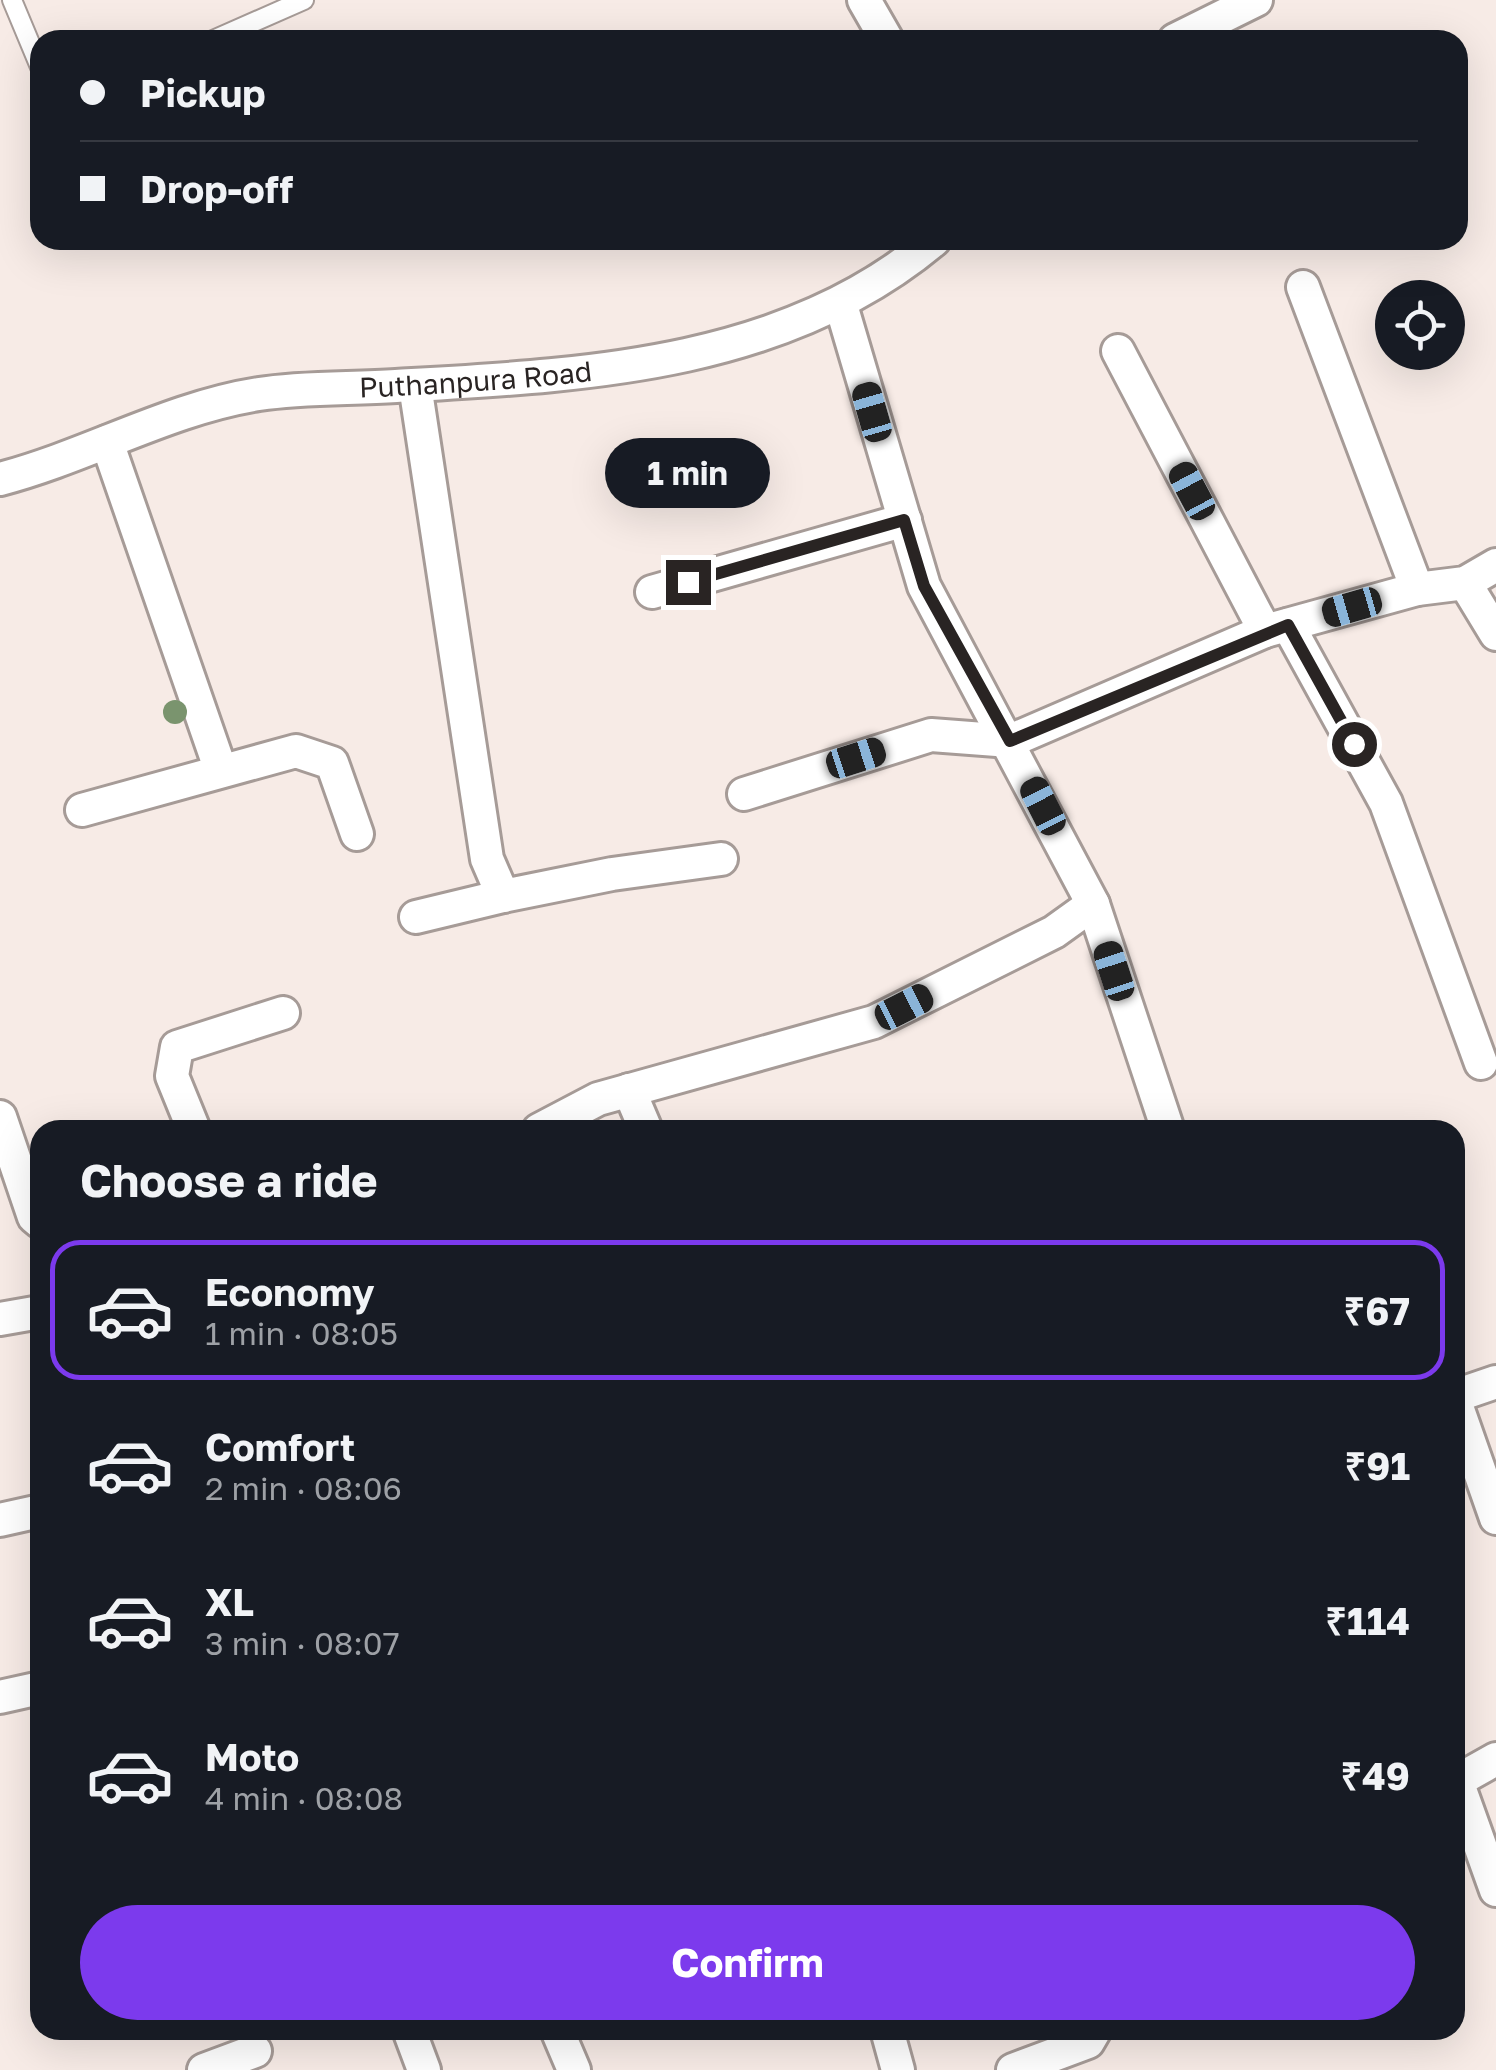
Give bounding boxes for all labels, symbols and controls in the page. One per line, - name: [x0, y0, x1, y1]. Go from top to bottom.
- text: Pickup: [140, 70, 266, 115]
- text: Drop-off: [140, 166, 293, 211]
- map controls: [1375, 280, 1465, 370]
- button: locate: [1375, 280, 1465, 370]
- street label: Puthanpura Road: [359, 354, 593, 404]
- car: [849, 379, 895, 445]
- callout: 1 min: [606, 437, 770, 507]
- text: 1 min: [647, 454, 728, 492]
- car: [1165, 457, 1219, 525]
- route end: [666, 560, 711, 605]
- car: [1319, 584, 1385, 630]
- route start: [1332, 722, 1377, 767]
- car: [823, 734, 889, 782]
- car: [1016, 772, 1070, 840]
- car: [1090, 938, 1138, 1004]
- car: [870, 980, 938, 1034]
- text: Choose a ride: [80, 1153, 378, 1207]
- icon: car: [85, 1265, 175, 1355]
- text: Economy: [205, 1269, 374, 1314]
- text: ₹67: [1343, 1288, 1410, 1333]
- text: 1 min · 08:05: [205, 1314, 398, 1352]
- icon: car: [85, 1420, 175, 1510]
- text: Comfort: [205, 1424, 355, 1469]
- text: ₹91: [1345, 1443, 1410, 1488]
- text: 2 min · 08:06: [205, 1469, 402, 1507]
- icon: car: [85, 1575, 175, 1665]
- text: XL: [205, 1579, 254, 1624]
- text: ₹114: [1325, 1598, 1410, 1643]
- text: 3 min · 08:07: [205, 1624, 400, 1662]
- icon: car: [85, 1730, 175, 1820]
- text: Moto: [205, 1734, 299, 1779]
- text: ₹49: [1340, 1753, 1410, 1798]
- text: 4 min · 08:08: [205, 1779, 403, 1817]
- button: Confirm: [80, 1905, 1415, 2020]

